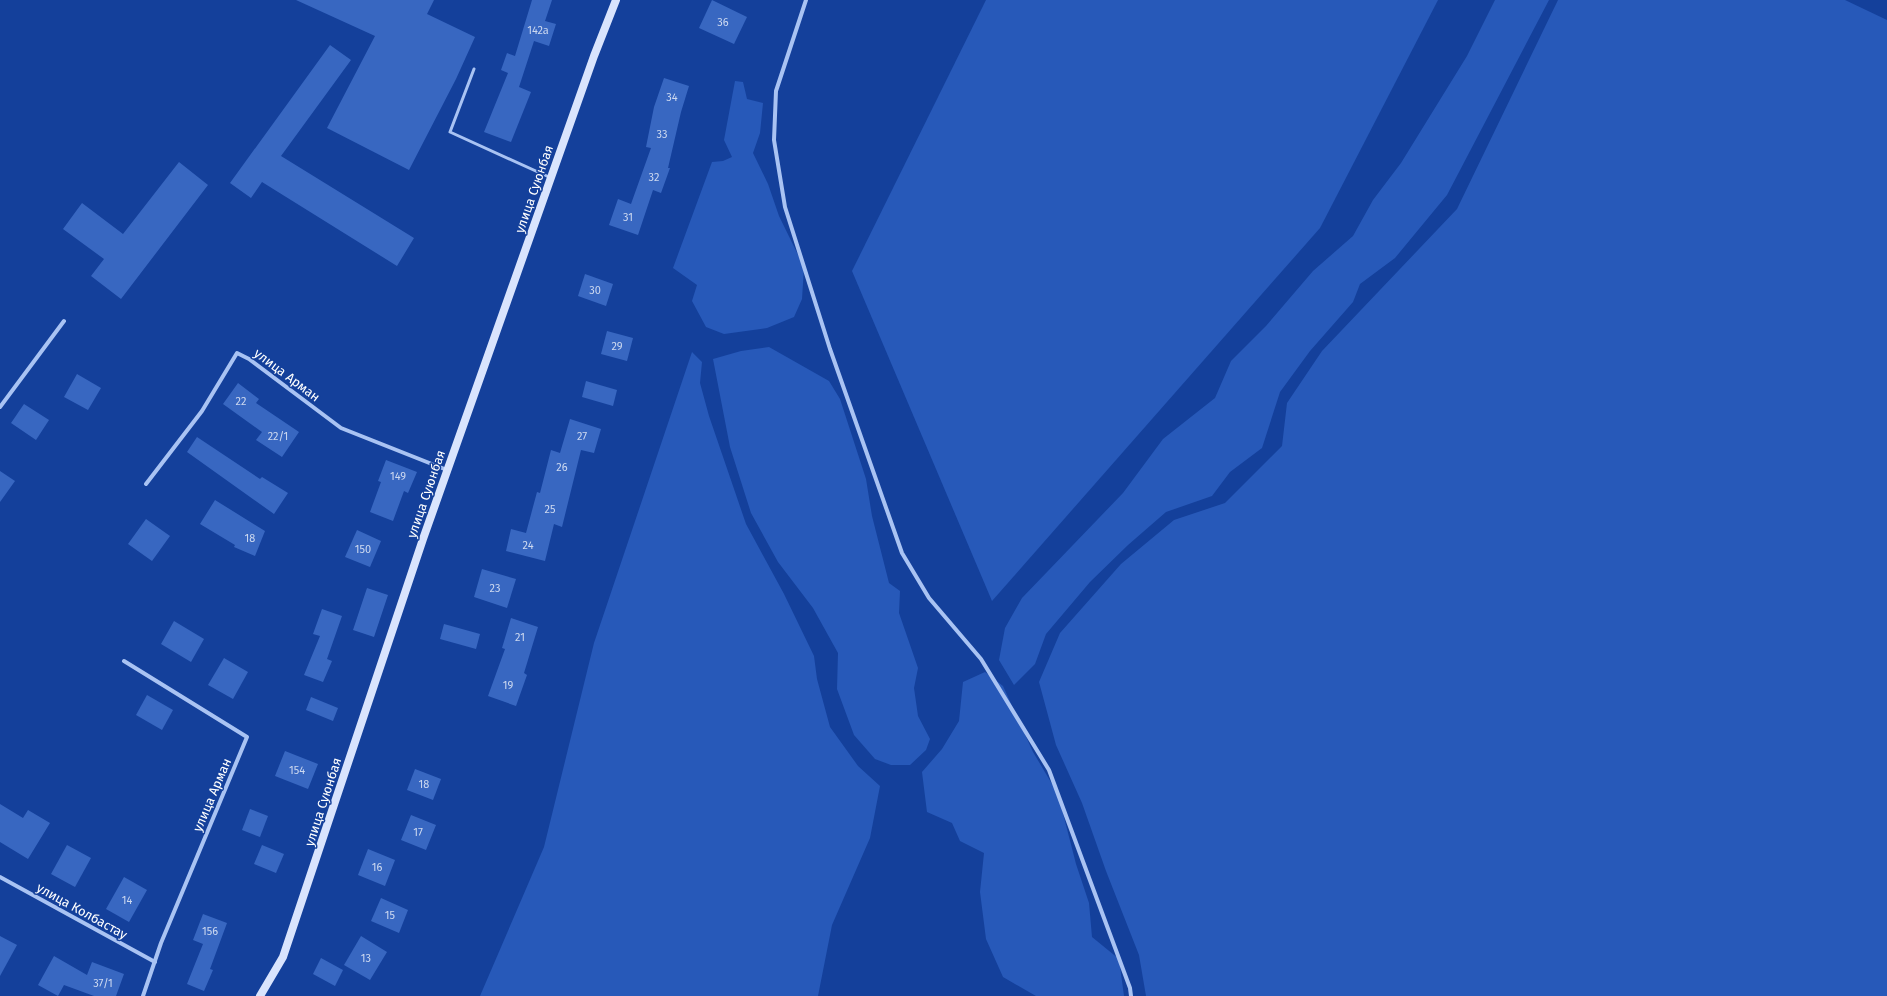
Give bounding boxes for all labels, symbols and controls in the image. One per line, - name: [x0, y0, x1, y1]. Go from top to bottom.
- house number: 36: [717, 16, 729, 29]
- house number: 142а: [527, 24, 549, 37]
- house number: 34: [666, 91, 678, 104]
- house number: 33: [657, 128, 667, 141]
- street label: улица Суюнбая: [512, 143, 556, 235]
- house number: 32: [649, 171, 659, 184]
- house number: 31: [623, 211, 633, 224]
- house number: 30: [589, 284, 601, 297]
- house number: 29: [611, 340, 623, 353]
- street label: улица Арман: [251, 345, 323, 405]
- house number: 22: [236, 395, 246, 408]
- house number: 22/1: [268, 430, 288, 443]
- house number: 27: [577, 430, 587, 443]
- street label: улица Суюнбая: [404, 448, 448, 540]
- house number: 26: [556, 461, 568, 474]
- house number: 149: [390, 470, 406, 483]
- house number: 25: [545, 503, 556, 516]
- house number: 18: [245, 532, 255, 545]
- house number: 24: [523, 539, 534, 552]
- house number: 150: [355, 543, 371, 556]
- house number: 23: [490, 582, 500, 595]
- house number: 21: [515, 631, 525, 644]
- house number: 19: [503, 679, 513, 692]
- street label: улица Арман: [190, 756, 234, 834]
- street label: улица Суюнбая: [302, 756, 344, 848]
- house number: 154: [289, 764, 305, 777]
- house number: 18: [419, 778, 429, 791]
- house number: 17: [413, 826, 423, 839]
- house number: 16: [372, 861, 382, 874]
- street label: улица Колбастау: [34, 880, 131, 942]
- house number: 14: [122, 894, 132, 907]
- house number: 15: [385, 909, 396, 922]
- house number: 156: [202, 925, 218, 938]
- house number: 13: [361, 952, 371, 965]
- house number: 37/1: [93, 977, 113, 990]

